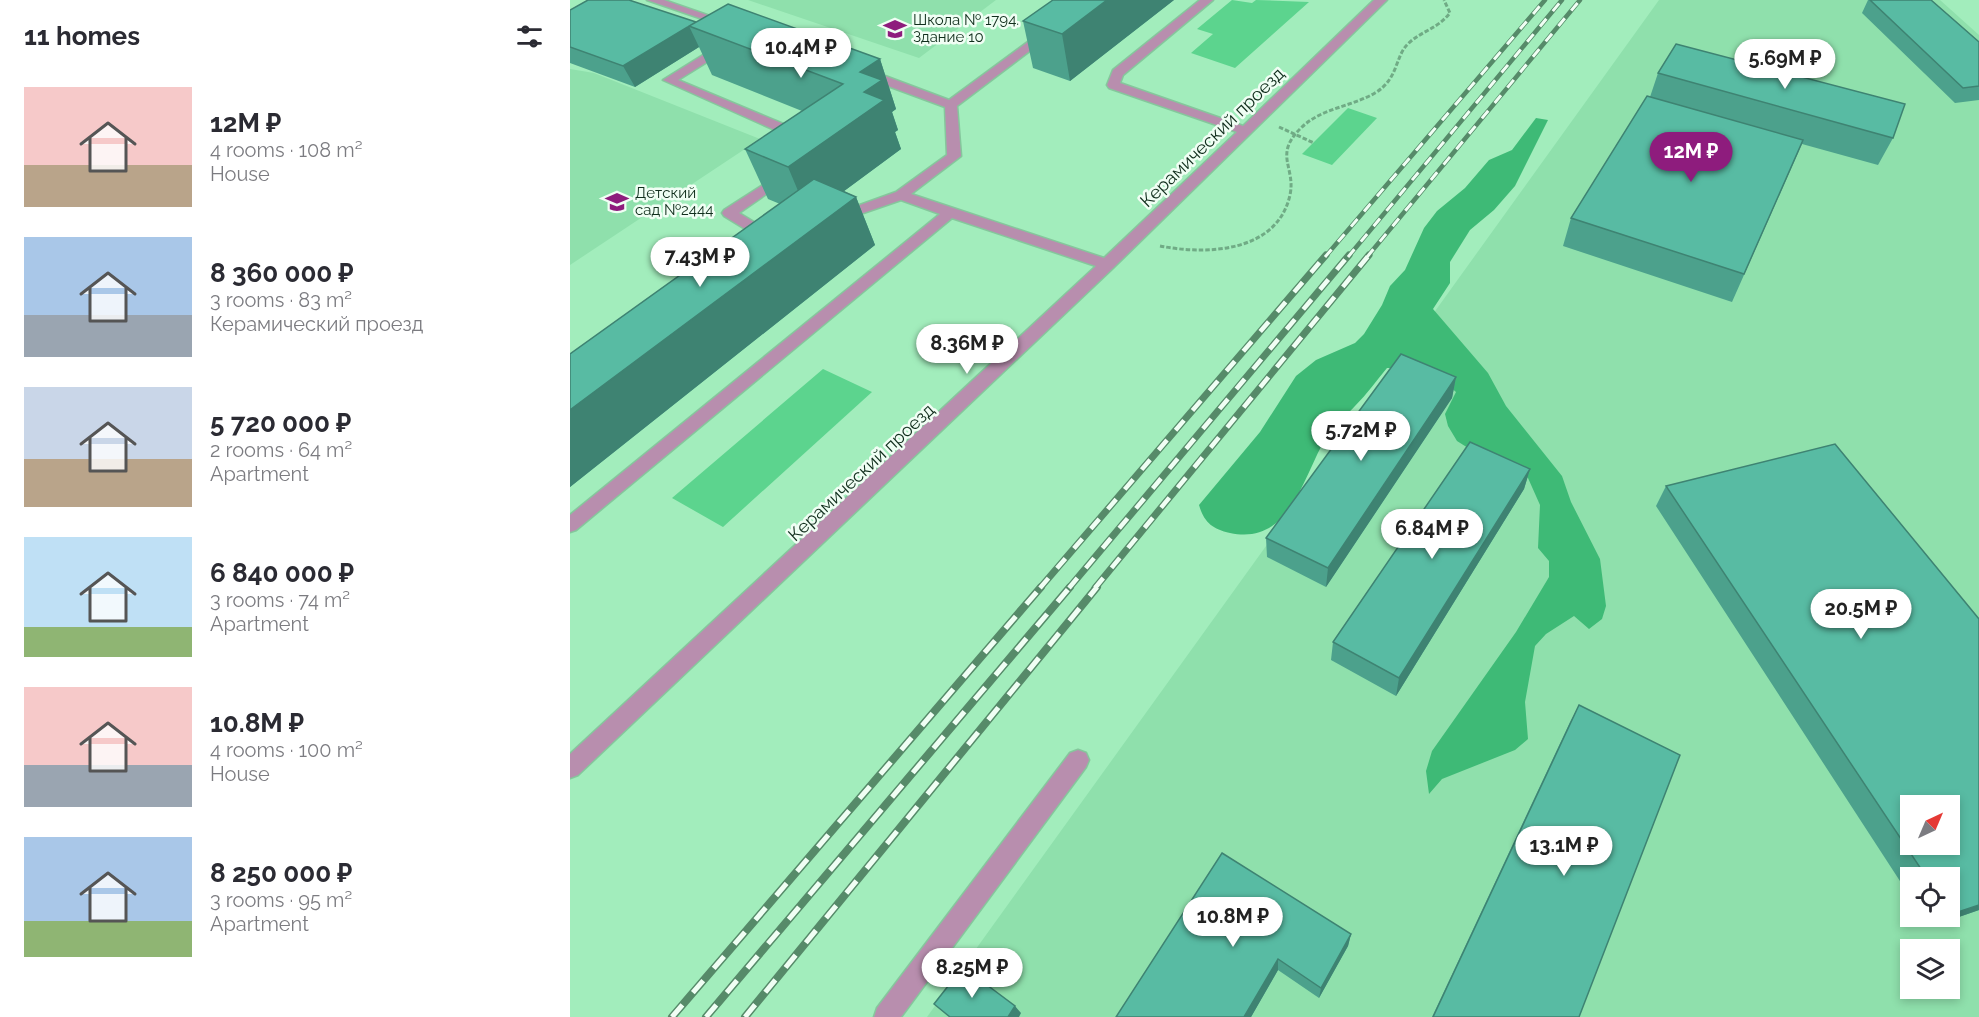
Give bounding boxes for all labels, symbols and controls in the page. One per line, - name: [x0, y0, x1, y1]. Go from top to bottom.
- place label: Школа № 1794. Здание 10: [913, 11, 1019, 46]
- school or university icon: Школа № 1794. Здание 10: [882, 16, 908, 42]
- icon: filters: [513, 20, 546, 53]
- text: 11 homes: [24, 21, 140, 51]
- pin: 10.4M ₽: [746, 28, 856, 79]
- text: 10.4M ₽: [765, 35, 837, 59]
- pin: 5.69M ₽: [1730, 39, 1840, 90]
- text: 5.69M ₽: [1748, 46, 1822, 70]
- street label: Керамический проезд: [1136, 63, 1288, 211]
- text: 12M ₽: [210, 108, 281, 138]
- icon: home: [72, 111, 144, 183]
- pin: 12M ₽: [1649, 132, 1733, 183]
- text: 4 rooms · 108 m²: [210, 138, 362, 162]
- text: 12M ₽: [1664, 139, 1718, 163]
- text: House: [210, 162, 270, 186]
- place label: Детский сад №2444: [635, 184, 713, 219]
- school or university icon: Детский сад №2444: [604, 189, 630, 215]
- pin: 7.43M ₽: [645, 237, 755, 288]
- text: 7.43M ₽: [665, 244, 735, 268]
- text: 8 360 000 ₽: [210, 258, 354, 288]
- icon: home: [72, 261, 144, 333]
- text: 3 rooms · 83 m²: [210, 288, 352, 312]
- text: Керамический проезд: [210, 312, 423, 336]
- pin: 8.36M ₽: [912, 324, 1022, 375]
- text: 8.36M ₽: [930, 331, 1004, 355]
- street label: Керамический проезд: [784, 399, 938, 545]
- text: 5 720 000 ₽: [210, 408, 351, 438]
- icon: home: [72, 411, 144, 483]
- pin: 5.72M ₽: [1306, 411, 1416, 462]
- text: 5.72M ₽: [1325, 418, 1397, 442]
- text: 2 rooms · 64 m²: [210, 438, 352, 462]
- text: Apartment: [210, 462, 309, 486]
- pin: 6.84M ₽: [1377, 509, 1487, 560]
- text: 6.84M ₽: [1395, 516, 1469, 540]
- text: 6 840 000 ₽: [210, 558, 354, 588]
- icon: home: [72, 561, 144, 633]
- text: 3 rooms · 74 m²: [210, 588, 350, 612]
- pin: 20.5M ₽: [1806, 589, 1916, 640]
- text: 20.5M ₽: [1825, 596, 1897, 620]
- text: Apartment: [210, 612, 309, 636]
- text: 10.8M ₽: [210, 708, 304, 738]
- icon: home: [72, 711, 144, 783]
- text: 4 rooms · 100 m²: [210, 738, 363, 762]
- text: House: [210, 762, 270, 786]
- north arrow: [1900, 795, 1960, 855]
- map controls: [1900, 795, 1960, 999]
- pin: 13.1M ₽: [1509, 826, 1619, 877]
- text: 13.1M ₽: [1529, 833, 1599, 857]
- text: 8 250 000 ₽: [210, 858, 352, 888]
- icon: home: [72, 861, 144, 933]
- button: locate: [1900, 867, 1960, 927]
- text: 3 rooms · 95 m²: [210, 888, 352, 912]
- pin: 10.8M ₽: [1178, 897, 1288, 948]
- text: 10.8M ₽: [1197, 904, 1269, 928]
- text: Apartment: [210, 912, 309, 936]
- button: layers: [1900, 939, 1960, 999]
- pin: 8.25M ₽: [917, 948, 1027, 999]
- text: 8.25M ₽: [936, 955, 1008, 979]

